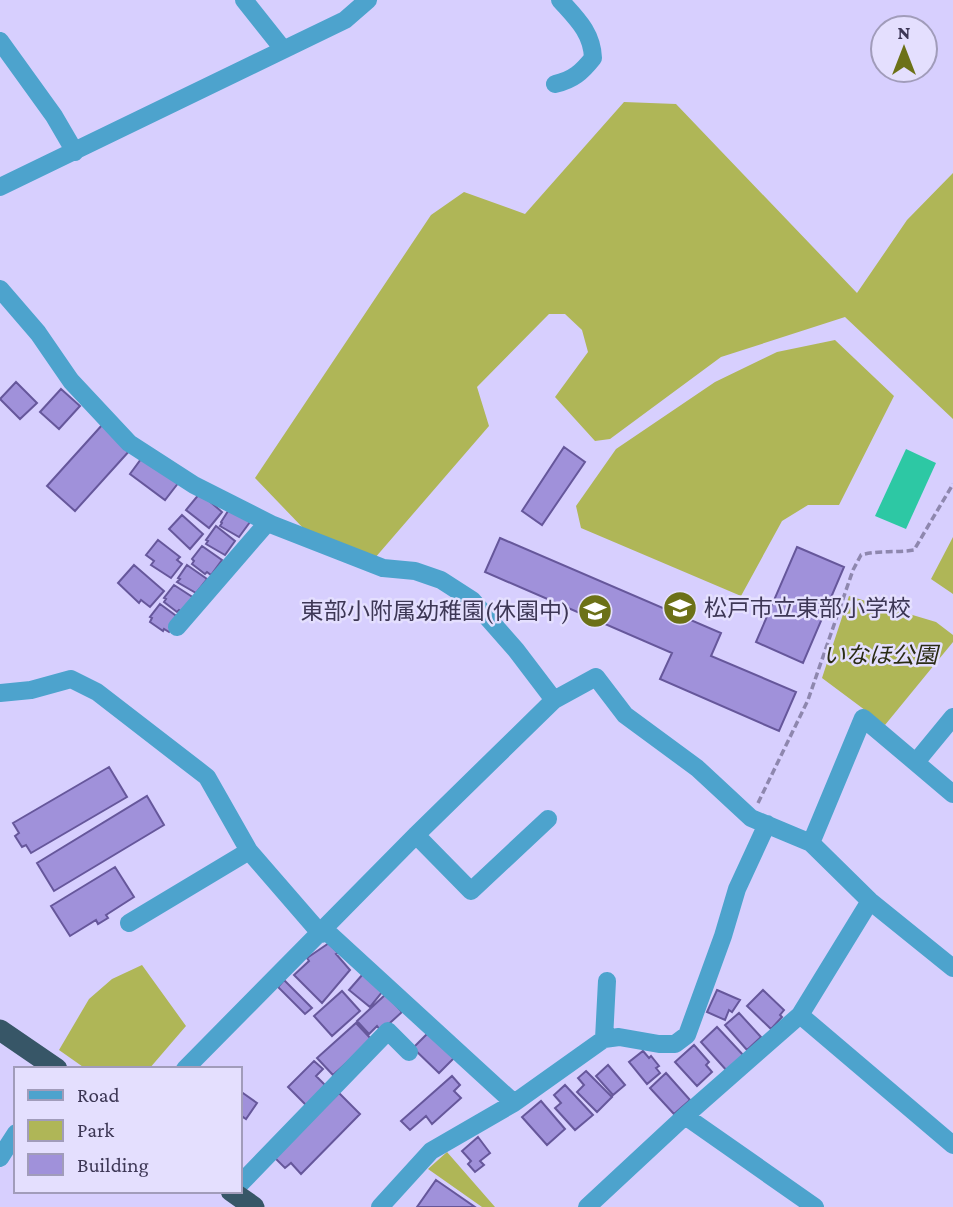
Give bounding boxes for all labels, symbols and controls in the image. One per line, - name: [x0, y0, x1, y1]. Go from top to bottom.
- north arrow: [869, 14, 939, 84]
- text: N: [898, 22, 911, 43]
- school or university icon: 松戸市立東部小学校: [661, 589, 699, 627]
- school or university icon: 東部小附属幼稚園(休園中): [576, 592, 614, 630]
- place label: 松戸市立東部小学校: [704, 595, 911, 621]
- place label: 東部小附属幼稚園(休園中): [301, 598, 570, 625]
- park label: いなほ公園: [823, 642, 941, 668]
- legend: [14, 1067, 242, 1193]
- text: Road: [77, 1083, 120, 1107]
- text: Park: [77, 1118, 114, 1142]
- text: Building: [77, 1153, 149, 1177]

